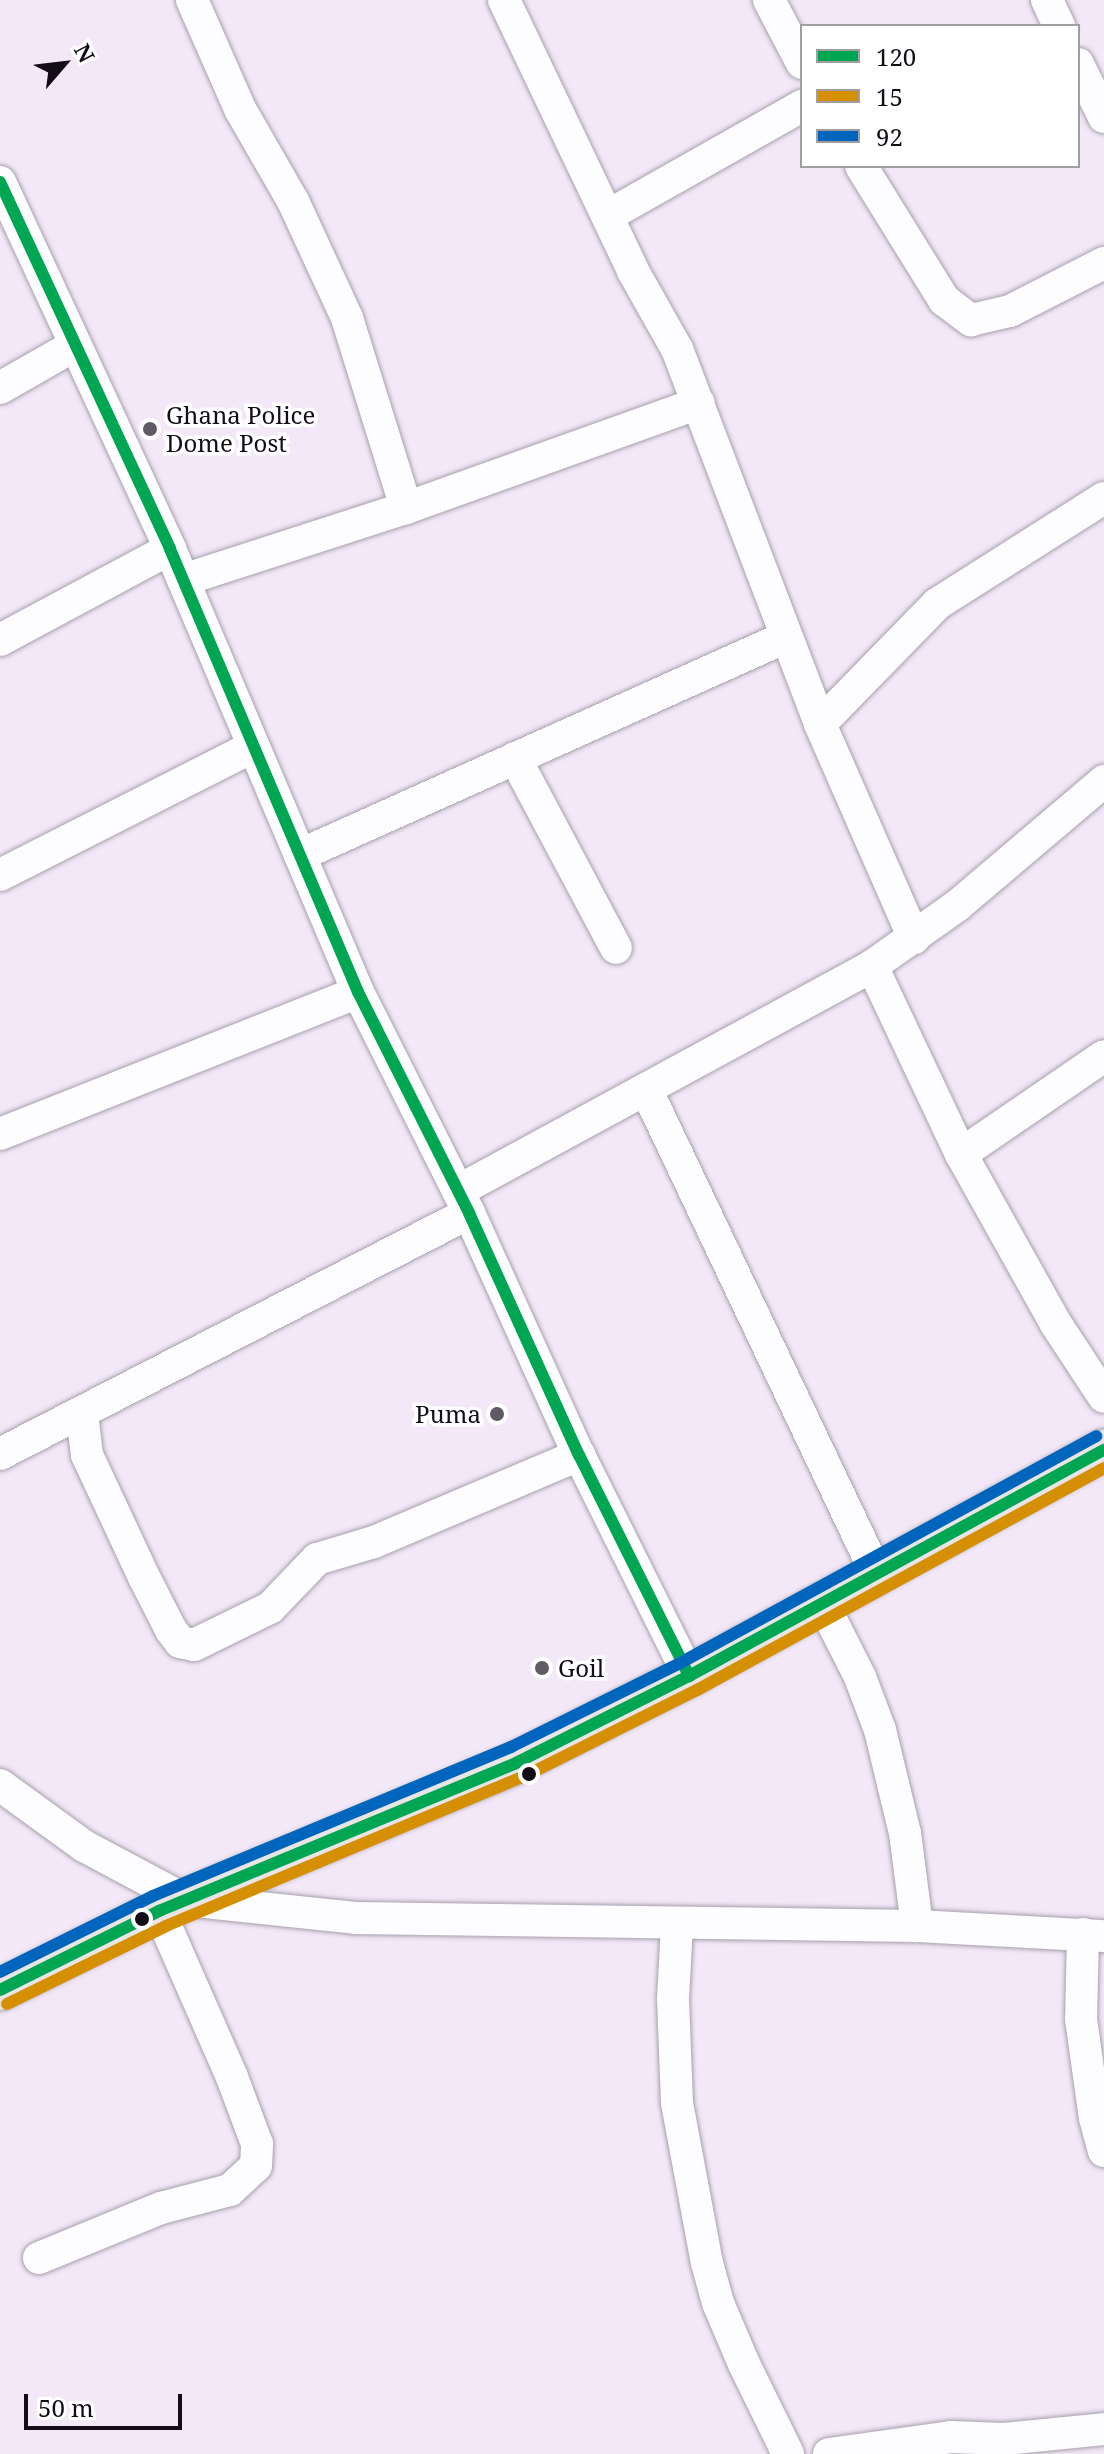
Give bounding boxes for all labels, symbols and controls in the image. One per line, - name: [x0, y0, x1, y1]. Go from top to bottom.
- north arrow: [24, 24, 104, 104]
- legend: [800, 24, 1080, 168]
- text: N: [68, 38, 103, 67]
- text: 120: [876, 40, 916, 73]
- text: 15: [876, 80, 903, 113]
- text: 92: [876, 120, 903, 153]
- place label: Ghana Police Dome Post: [166, 401, 315, 457]
- marker: Ghana Police Dome Post: [141, 420, 159, 438]
- place label: Puma: [415, 1400, 481, 1428]
- marker: Puma: [488, 1405, 506, 1423]
- place label: Goil: [558, 1654, 604, 1682]
- marker: Goil: [533, 1659, 551, 1677]
- unlabelled marker: [521, 1766, 537, 1782]
- unlabelled marker: [134, 1911, 150, 1927]
- scale bar: [28, 2378, 186, 2428]
- text: 50 m: [38, 2391, 94, 2424]

